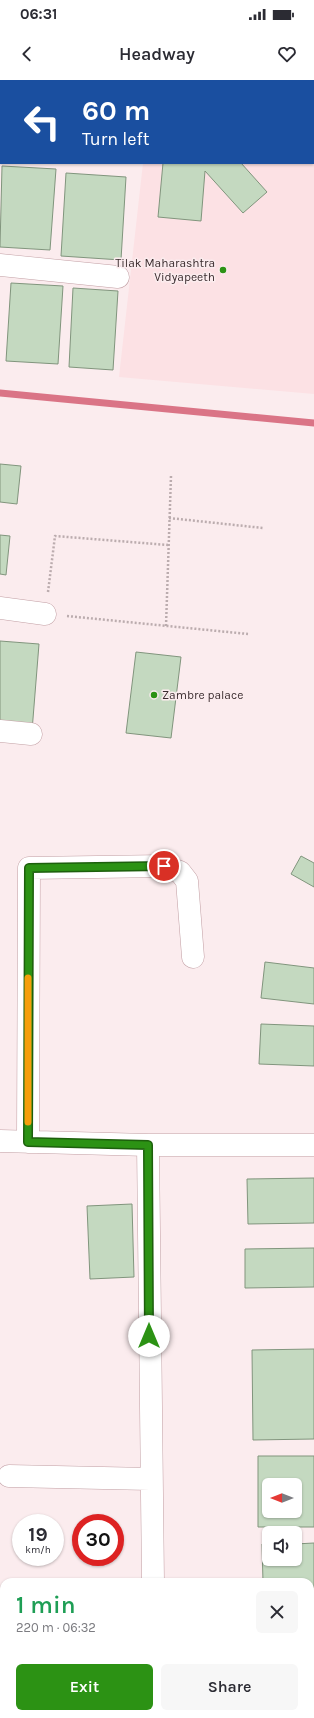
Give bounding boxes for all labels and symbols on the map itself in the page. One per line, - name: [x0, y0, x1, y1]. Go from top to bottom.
- place label: Tilak Maharashtra Vidyapeeth: [115, 256, 215, 284]
- marker: Tilak Maharashtra Vidyapeeth: [218, 265, 228, 275]
- place label: Zambre palace: [162, 688, 243, 702]
- marker: Zambre palace: [149, 690, 159, 700]
- pin: [147, 849, 181, 883]
- position arrow: [128, 1315, 170, 1357]
- north arrow: [262, 1478, 302, 1518]
- speed limit sign: 30: [72, 1514, 124, 1566]

